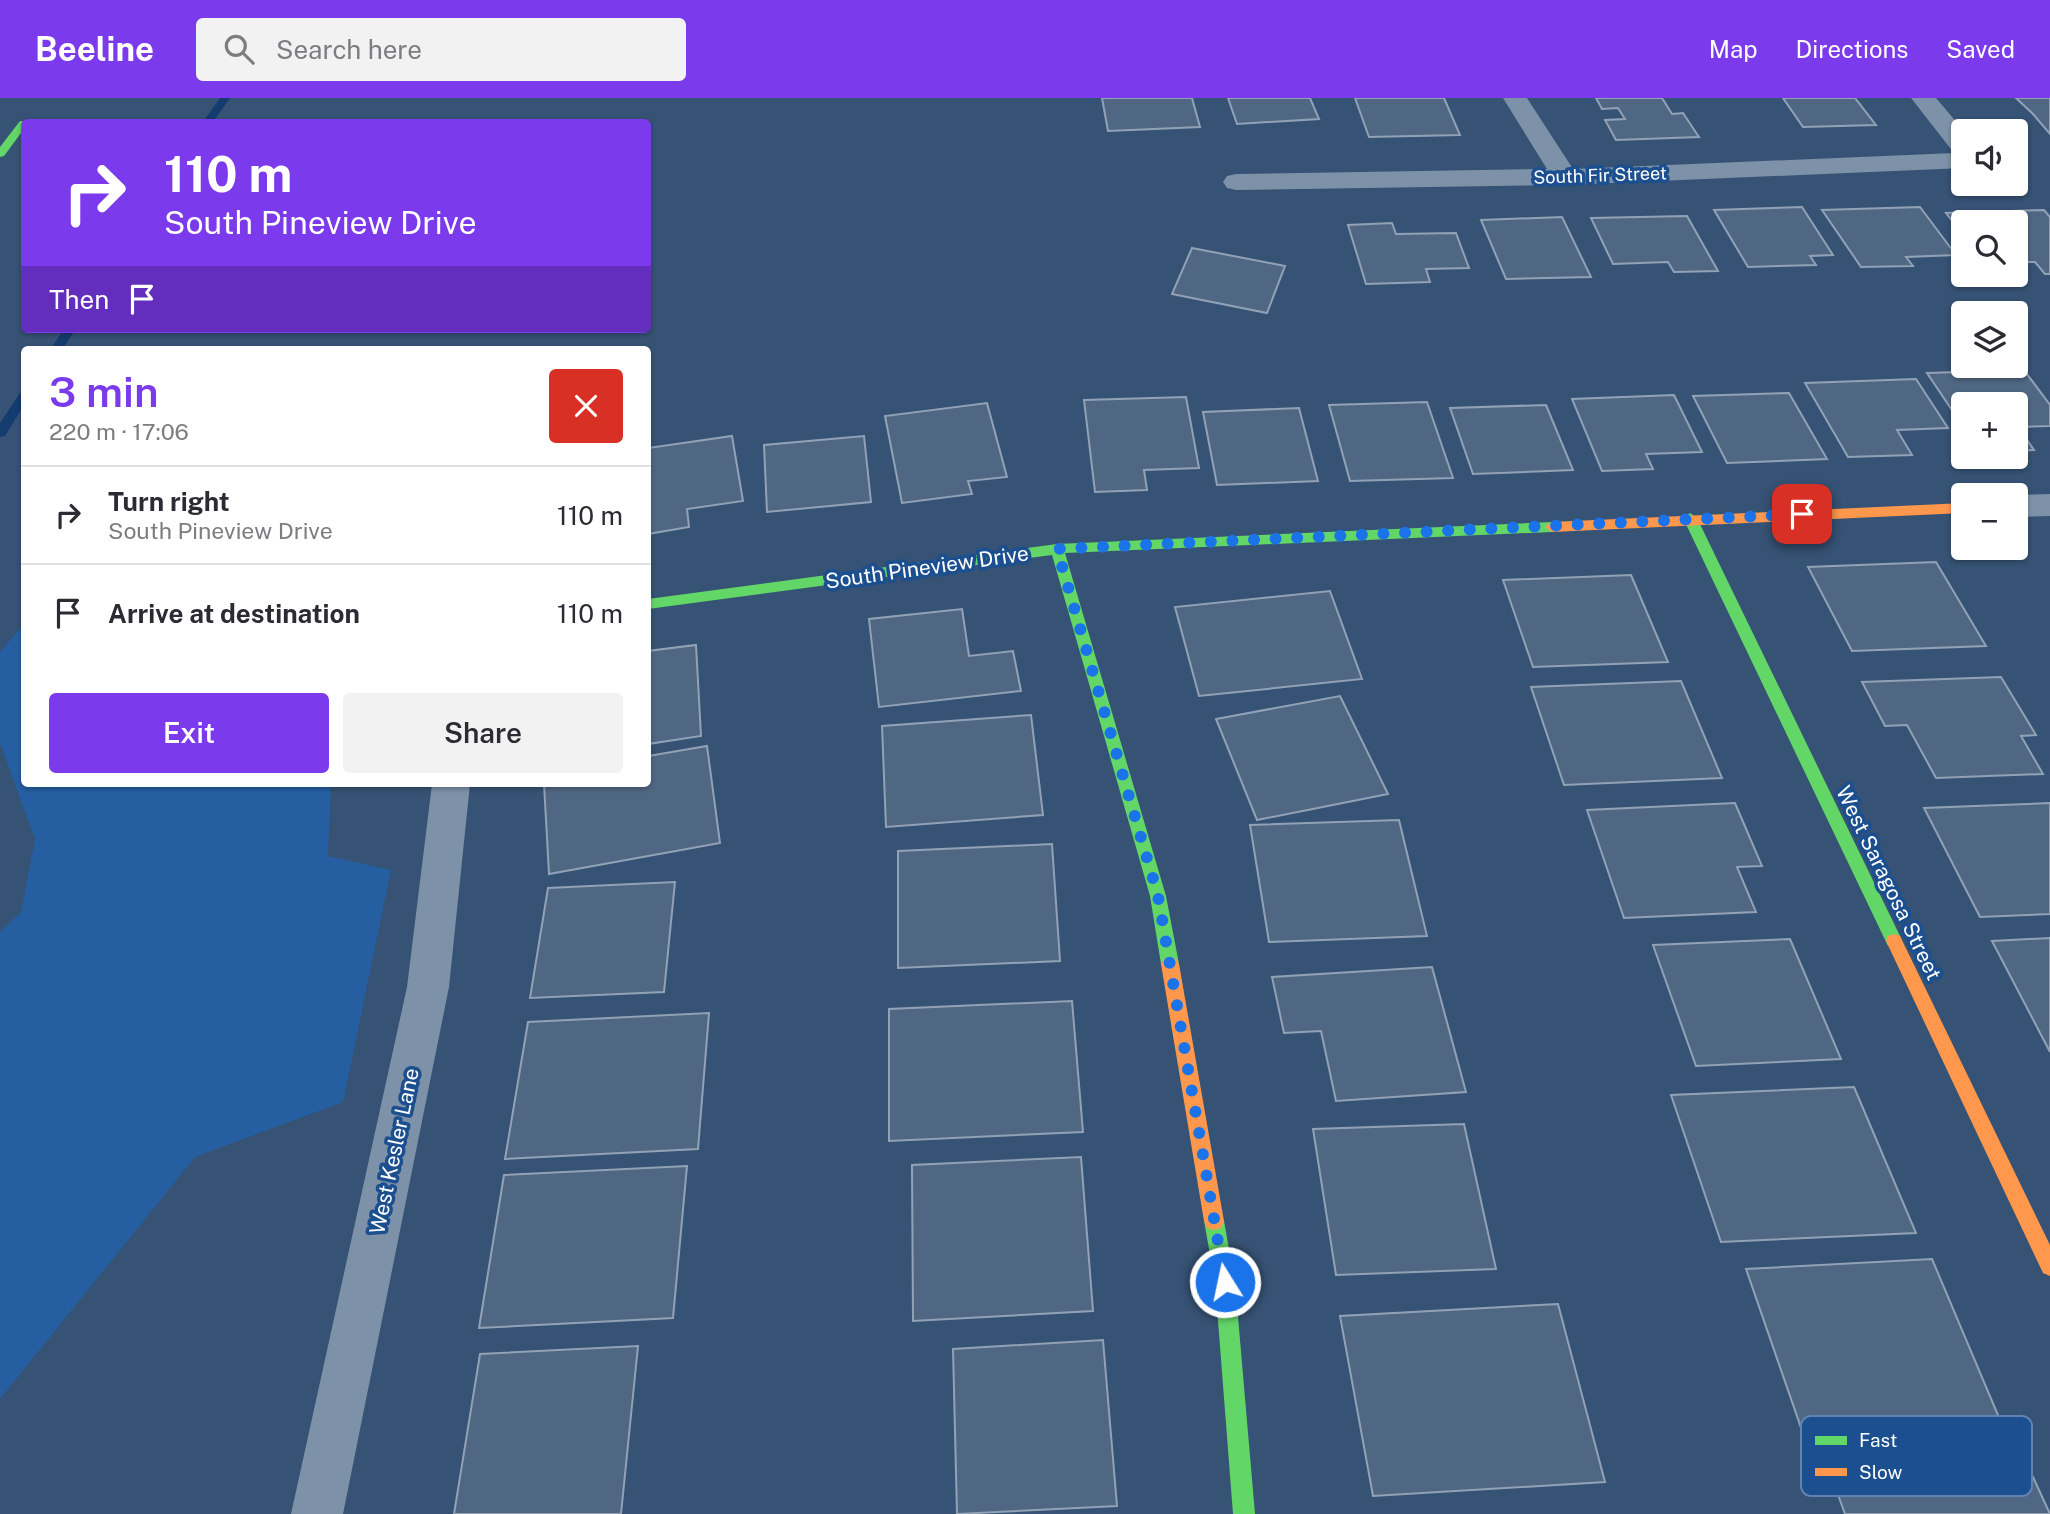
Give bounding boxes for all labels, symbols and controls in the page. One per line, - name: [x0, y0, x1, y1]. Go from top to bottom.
- search box: [196, 18, 686, 81]
- text: Beeline: [35, 30, 154, 68]
- icon: search: [220, 30, 258, 68]
- text: Search here: [276, 34, 422, 65]
- text: Map: [1709, 35, 1758, 63]
- text: Directions: [1796, 35, 1908, 63]
- text: Saved: [1946, 35, 2015, 63]
- map controls: [1951, 119, 2028, 560]
- button: sound: [1951, 119, 2028, 196]
- text: 110 m: [164, 145, 292, 203]
- icon: right: [49, 147, 140, 238]
- street label: South Fir Street: [1533, 162, 1667, 188]
- text: South Pineview Drive: [164, 204, 477, 241]
- button: search: [1951, 210, 2028, 287]
- icon: arrive: [123, 280, 161, 318]
- text: Then: [49, 284, 109, 315]
- button: layers: [1951, 301, 2028, 378]
- text: 3 min: [49, 367, 159, 416]
- button: close: [549, 369, 623, 443]
- button: +: [1951, 392, 2028, 469]
- text: 220 m · 17:06: [49, 418, 189, 445]
- button: −: [1951, 483, 2028, 560]
- pin: [1772, 484, 1832, 544]
- text: Turn right: [108, 486, 230, 517]
- icon: arrive: [1783, 495, 1821, 533]
- icon: right: [49, 496, 87, 534]
- text: 110 m: [557, 500, 623, 531]
- text: South Pineview Drive: [108, 517, 333, 544]
- street label: South Pineview Drive: [824, 540, 1030, 594]
- icon: arrive: [49, 594, 87, 632]
- text: Arrive at destination: [108, 598, 360, 629]
- text: 110 m: [557, 598, 623, 629]
- button: Exit: [49, 693, 329, 773]
- button: Share: [343, 693, 623, 773]
- street label: West Saragosa Street: [1831, 782, 1947, 984]
- street label: West Kesler Lane: [364, 1066, 424, 1236]
- position arrow: [1188, 1245, 1262, 1319]
- legend: [1801, 1416, 2032, 1496]
- text: Fast: [1859, 1429, 1897, 1451]
- text: Slow: [1859, 1461, 1903, 1483]

